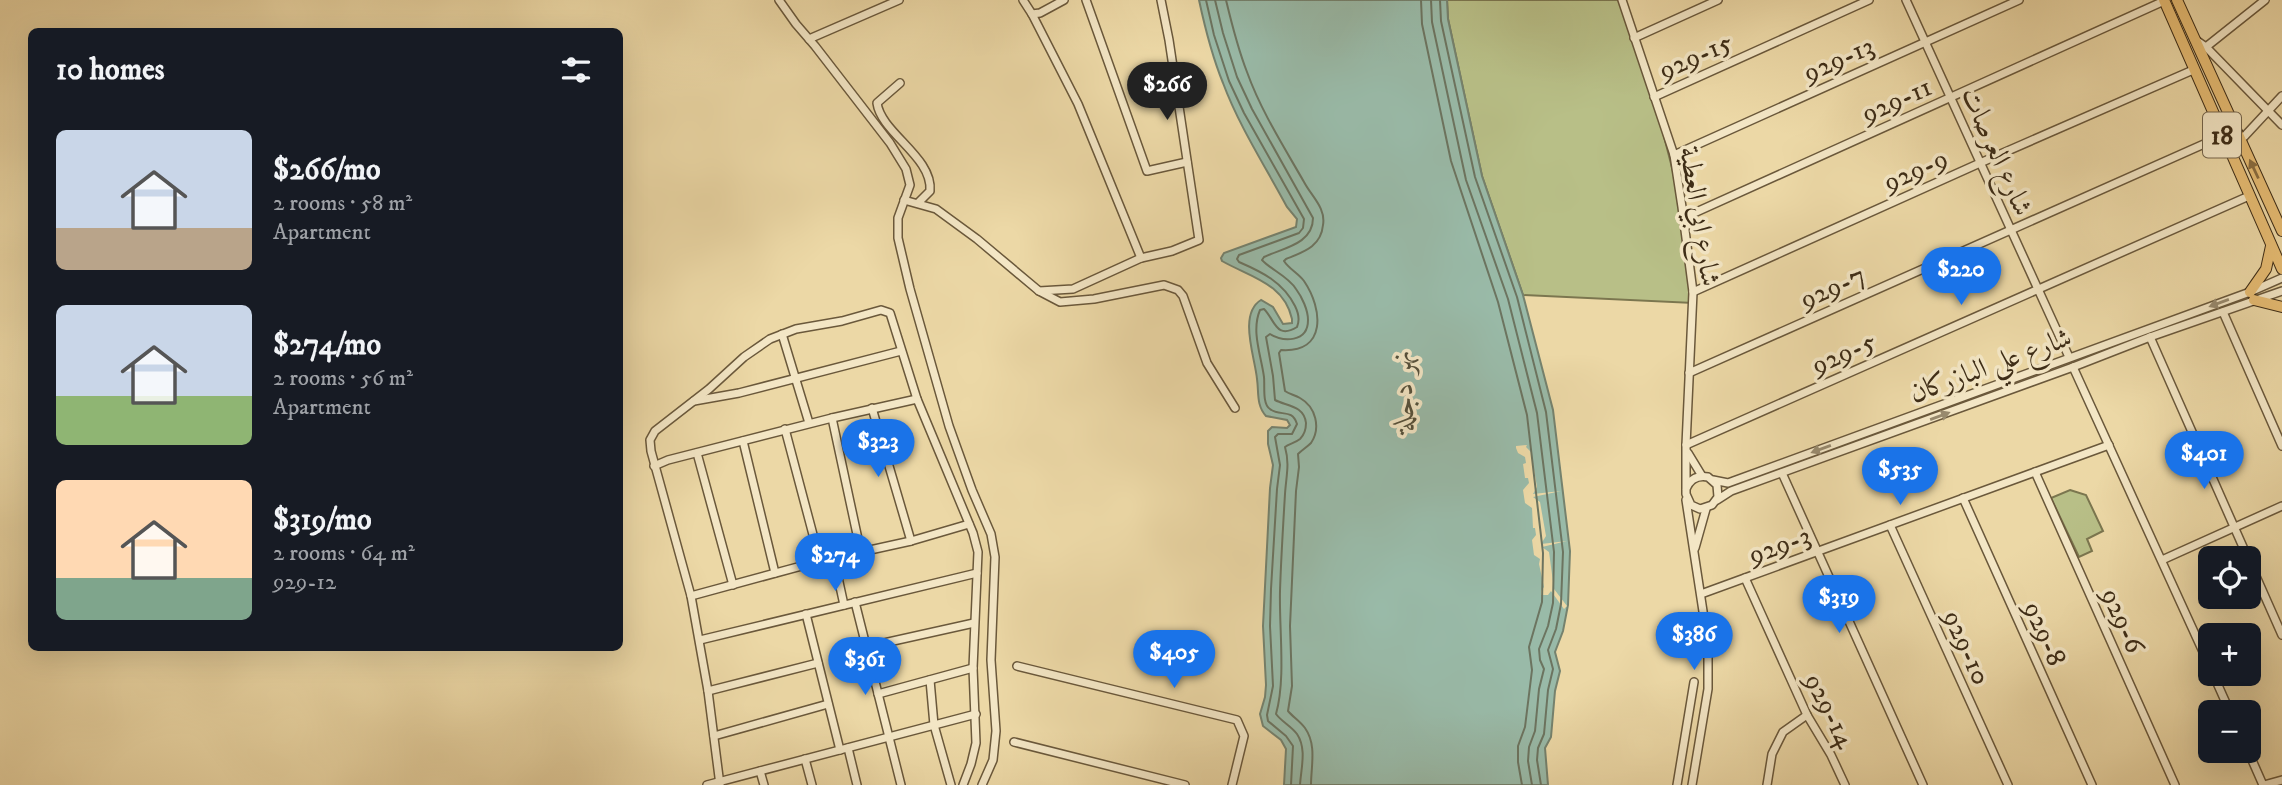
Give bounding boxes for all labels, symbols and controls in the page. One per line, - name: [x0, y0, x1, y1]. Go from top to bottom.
- street label: 929-15: [1651, 25, 1738, 89]
- street label: 929-13: [1796, 28, 1879, 91]
- icon: filters: [557, 51, 595, 89]
- text: 10 homes: [56, 52, 165, 89]
- pin: $266: [1126, 62, 1208, 122]
- street label: 929-11: [1854, 69, 1937, 132]
- text: $266: [1143, 70, 1191, 99]
- street label: شارع العرصات: [1948, 82, 2041, 223]
- road number: 18: [2203, 112, 2241, 158]
- street label: 929-9: [1876, 141, 1953, 201]
- street label: شارع ابي العطية: [1666, 144, 1728, 290]
- text: $266/mo: [273, 152, 381, 189]
- icon: home: [112, 158, 196, 242]
- one-way arrow: [2248, 159, 2259, 179]
- text: 2 rooms · 58 m²: [273, 189, 412, 218]
- text: Apartment: [273, 218, 371, 247]
- pin: $220: [1920, 247, 2002, 307]
- text: $220: [1937, 255, 1985, 284]
- street label: 929-7: [1793, 258, 1871, 318]
- one-way arrow: [2208, 298, 2229, 309]
- street label: شارع علي البازركان: [1905, 320, 2079, 418]
- street label: 929-5: [1804, 324, 1881, 384]
- text: $274/mo: [273, 327, 381, 364]
- icon: home: [112, 333, 196, 417]
- water label: نهر دجلة: [1383, 349, 1424, 437]
- text: 2 rooms · 56 m²: [273, 364, 413, 393]
- text: Apartment: [273, 393, 371, 422]
- one-way arrow: [1930, 410, 1951, 421]
- pin: $323: [837, 420, 919, 479]
- text: $323: [857, 427, 899, 456]
- pin: $401: [2163, 432, 2245, 491]
- text: $401: [2181, 439, 2227, 468]
- one-way arrow: [1810, 444, 1831, 455]
- pin: $535: [1859, 448, 1941, 507]
- text: $535: [1878, 455, 1922, 484]
- text: $319/mo: [273, 502, 372, 539]
- icon: home: [112, 508, 196, 592]
- street label: 929-3: [1742, 518, 1815, 573]
- pin: $274: [794, 534, 876, 593]
- text: 2 rooms · 64 m²: [273, 539, 415, 568]
- text: $274: [811, 541, 859, 570]
- map controls: [2198, 546, 2261, 763]
- button: locate: [2198, 546, 2261, 609]
- text: 929-12: [273, 568, 336, 597]
- pin: $319: [1798, 576, 1880, 635]
- street label: 929-6: [2092, 581, 2153, 660]
- text: $319: [1819, 583, 1859, 612]
- street label: 929-8: [2014, 594, 2074, 671]
- street label: 929-10: [1934, 603, 1999, 690]
- pin: $386: [1653, 612, 1735, 672]
- text: $386: [1672, 620, 1716, 649]
- button: +: [2198, 623, 2261, 686]
- pin: $405: [1133, 630, 1215, 690]
- pin: $361: [824, 638, 906, 697]
- text: $405: [1149, 638, 1199, 667]
- text: $361: [844, 645, 886, 674]
- street label: 929-14: [1795, 666, 1864, 755]
- button: −: [2198, 700, 2261, 763]

